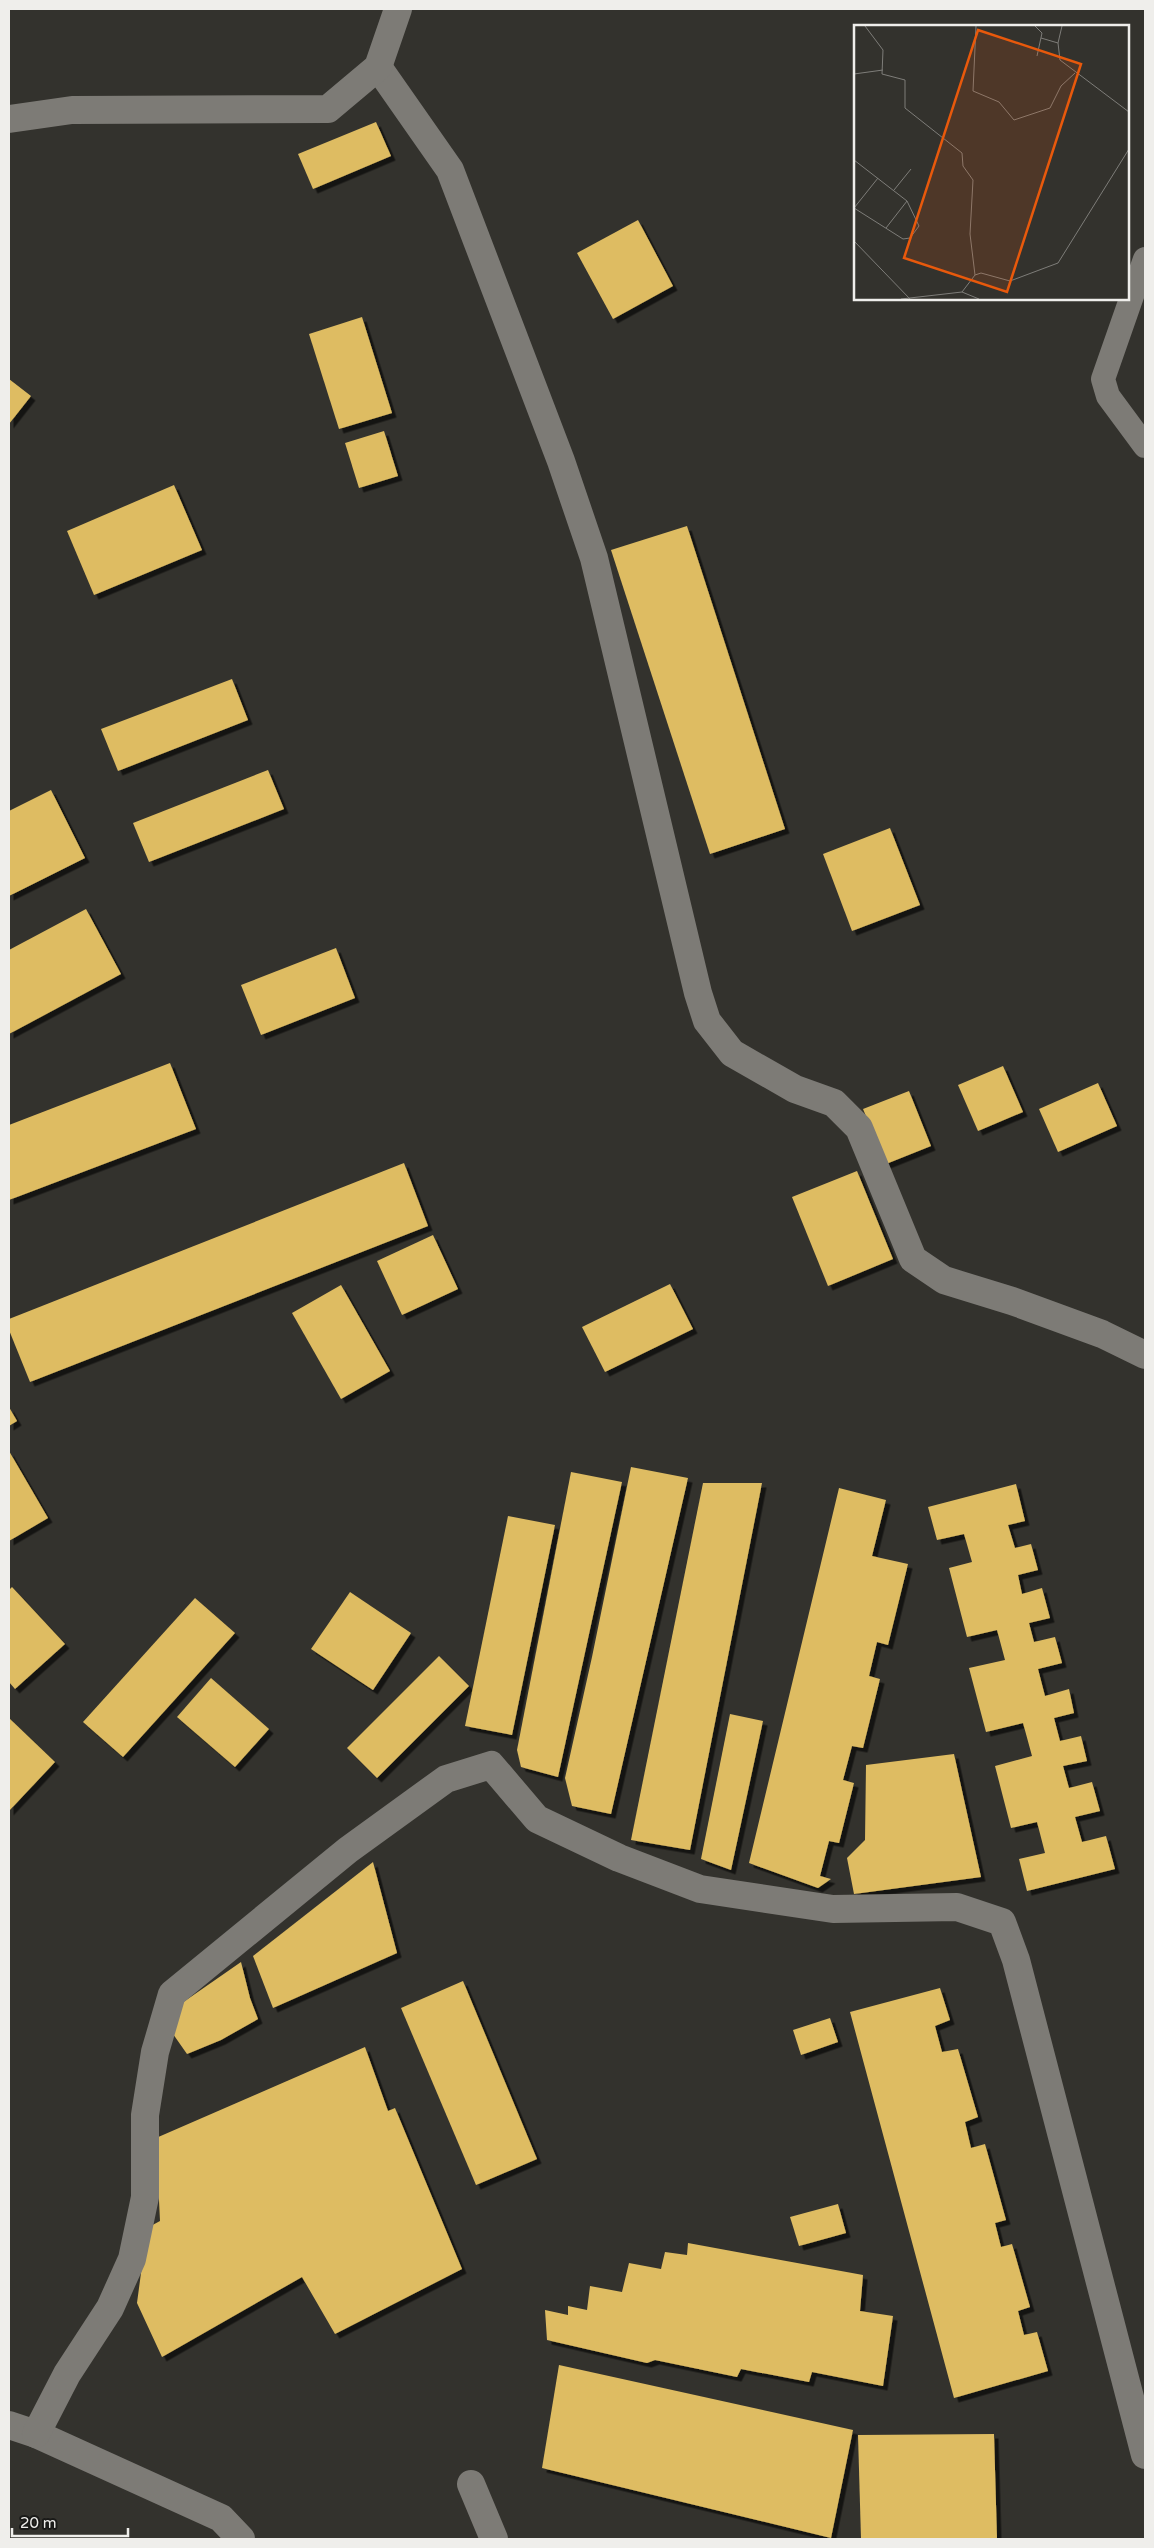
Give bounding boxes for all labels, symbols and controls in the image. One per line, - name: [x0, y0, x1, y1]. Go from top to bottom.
- inset map: [854, 25, 1129, 300]
- scale bar: [12, 2506, 129, 2538]
- text: 20 m: [20, 2514, 57, 2532]

